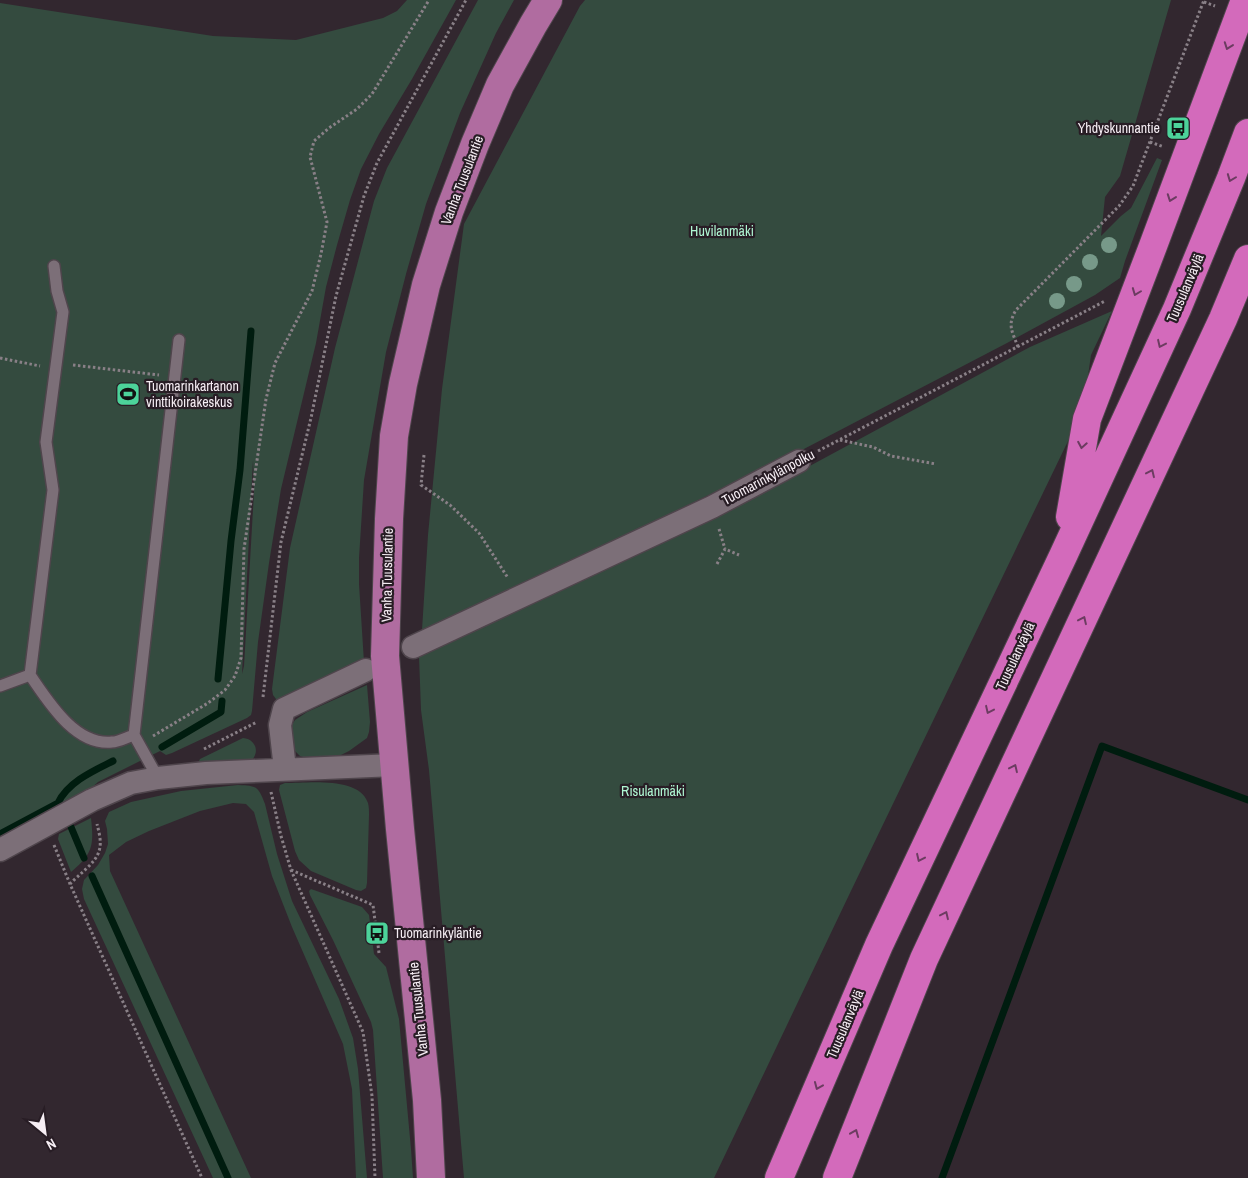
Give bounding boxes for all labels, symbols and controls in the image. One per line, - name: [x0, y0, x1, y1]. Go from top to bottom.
- one-way arrow: [1224, 41, 1234, 49]
- bus stop icon: Yhdyskunnantie: [1165, 115, 1191, 141]
- place label: Yhdyskunnantie: [1078, 119, 1160, 137]
- street label: Vanha Tuusulantie: [437, 133, 487, 227]
- one-way arrow: [1227, 173, 1237, 182]
- one-way arrow: [1167, 193, 1177, 202]
- park label: Huvilanmäki: [690, 222, 754, 240]
- street label: Tuusulanväylä: [1162, 250, 1208, 325]
- one-way arrow: [1132, 287, 1142, 296]
- one-way arrow: [1157, 339, 1167, 348]
- place label: Tuomarinkartanon vinttikoirakeskus: [146, 377, 239, 411]
- sports icon: Tuomarinkartanon vinttikoirakeskus: [115, 381, 141, 407]
- one-way arrow: [1078, 440, 1088, 449]
- street label: Tuomarinkylänpolku: [719, 445, 817, 509]
- one-way arrow: [1145, 469, 1156, 478]
- street label: Vanha Tuusulantie: [377, 528, 397, 622]
- one-way arrow: [1076, 616, 1087, 625]
- street label: Tuusulanväylä: [991, 619, 1039, 693]
- one-way arrow: [985, 705, 995, 714]
- one-way arrow: [1008, 764, 1018, 773]
- park label: Risulanmäki: [621, 782, 685, 800]
- one-way arrow: [916, 852, 926, 861]
- one-way arrow: [939, 911, 949, 920]
- bus stop icon: Tuomarinkyläntie: [364, 920, 390, 946]
- place label: Tuomarinkyläntie: [394, 924, 482, 942]
- street label: Vanha Tuusulantie: [404, 961, 432, 1057]
- street label: Tuusulanväylä: [822, 986, 868, 1061]
- one-way arrow: [814, 1081, 825, 1090]
- north arrow: [20, 1108, 70, 1158]
- one-way arrow: [849, 1129, 859, 1138]
- text: N: [43, 1134, 59, 1154]

